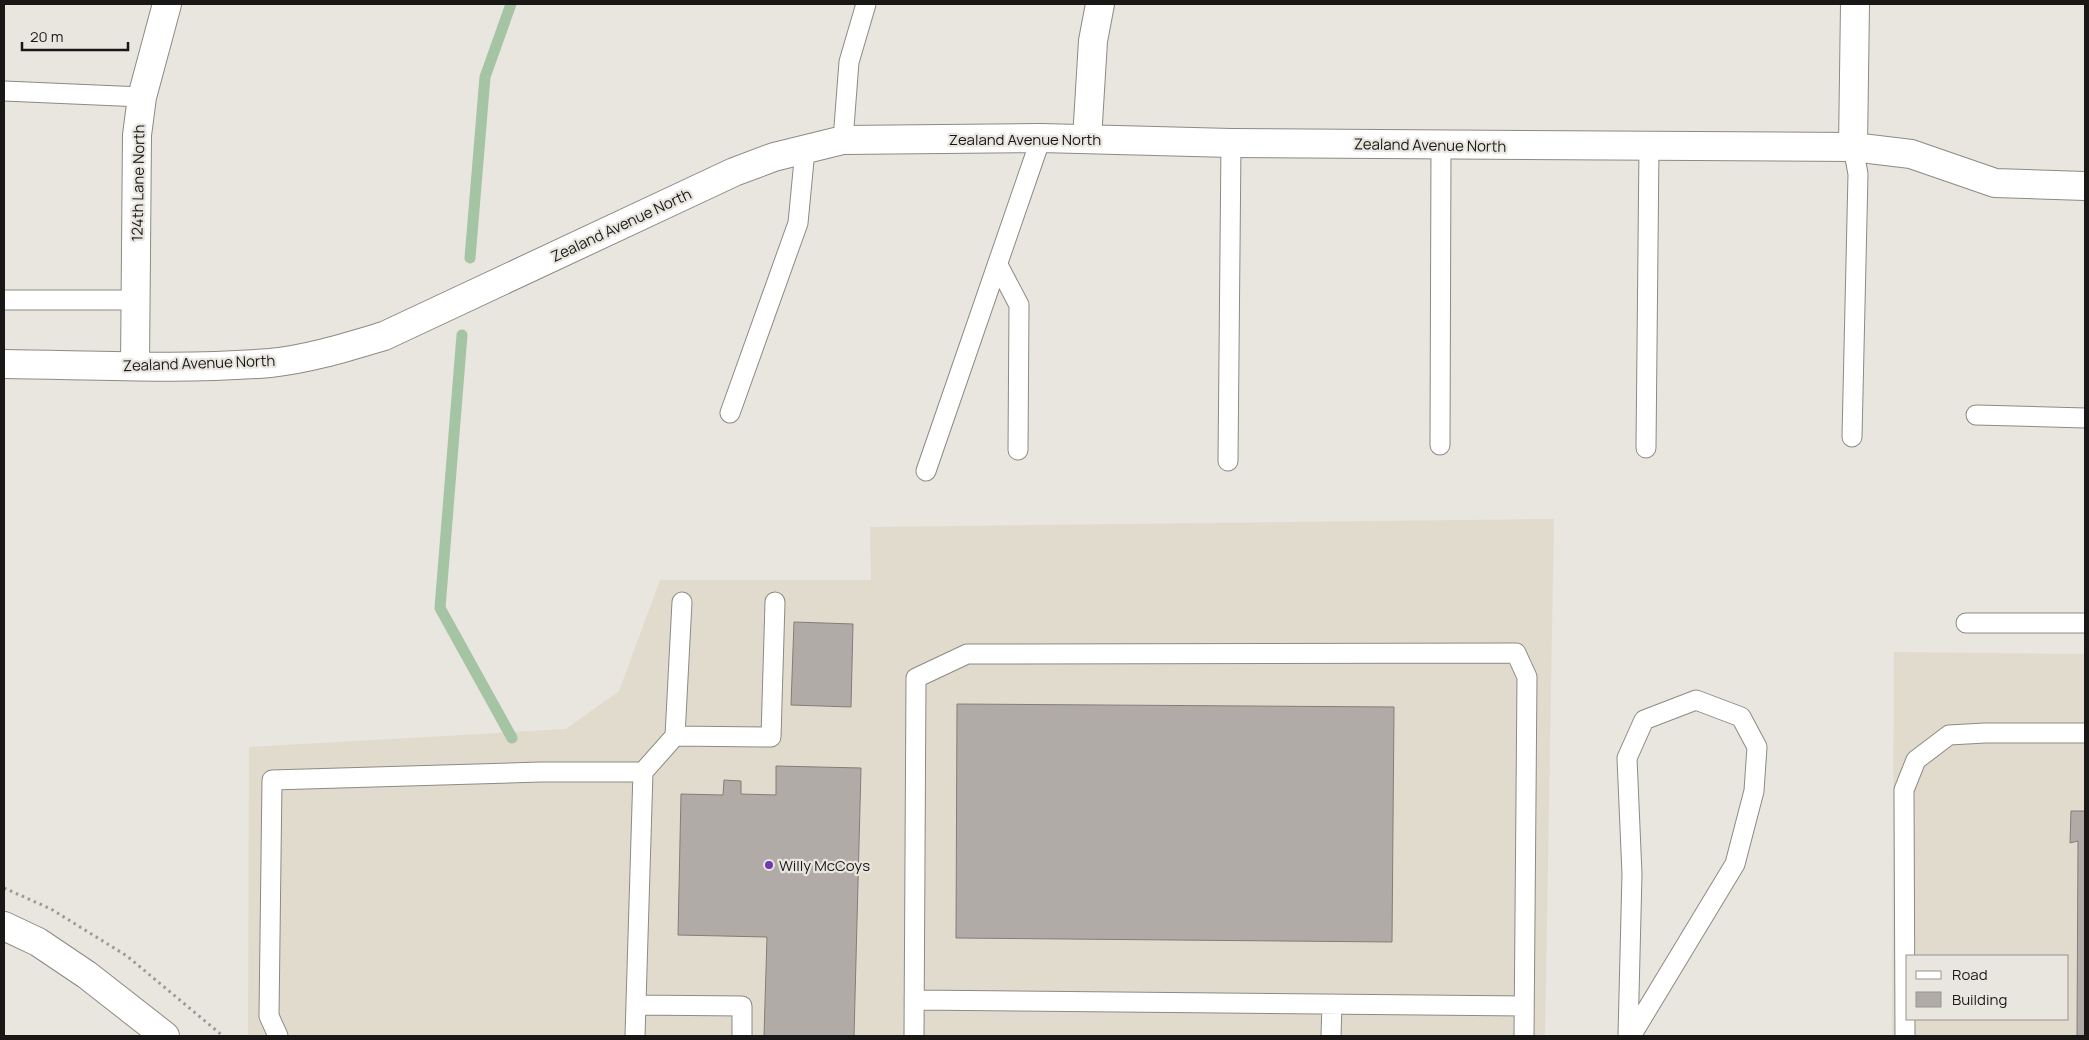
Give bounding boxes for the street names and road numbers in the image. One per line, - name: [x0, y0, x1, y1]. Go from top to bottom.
- street label: 124th Lane North: [126, 124, 150, 242]
- street label: Zealand Avenue North: [949, 129, 1101, 150]
- street label: Zealand Avenue North: [1354, 133, 1507, 157]
- street label: Zealand Avenue North: [547, 183, 695, 267]
- street label: Zealand Avenue North: [122, 350, 276, 376]

